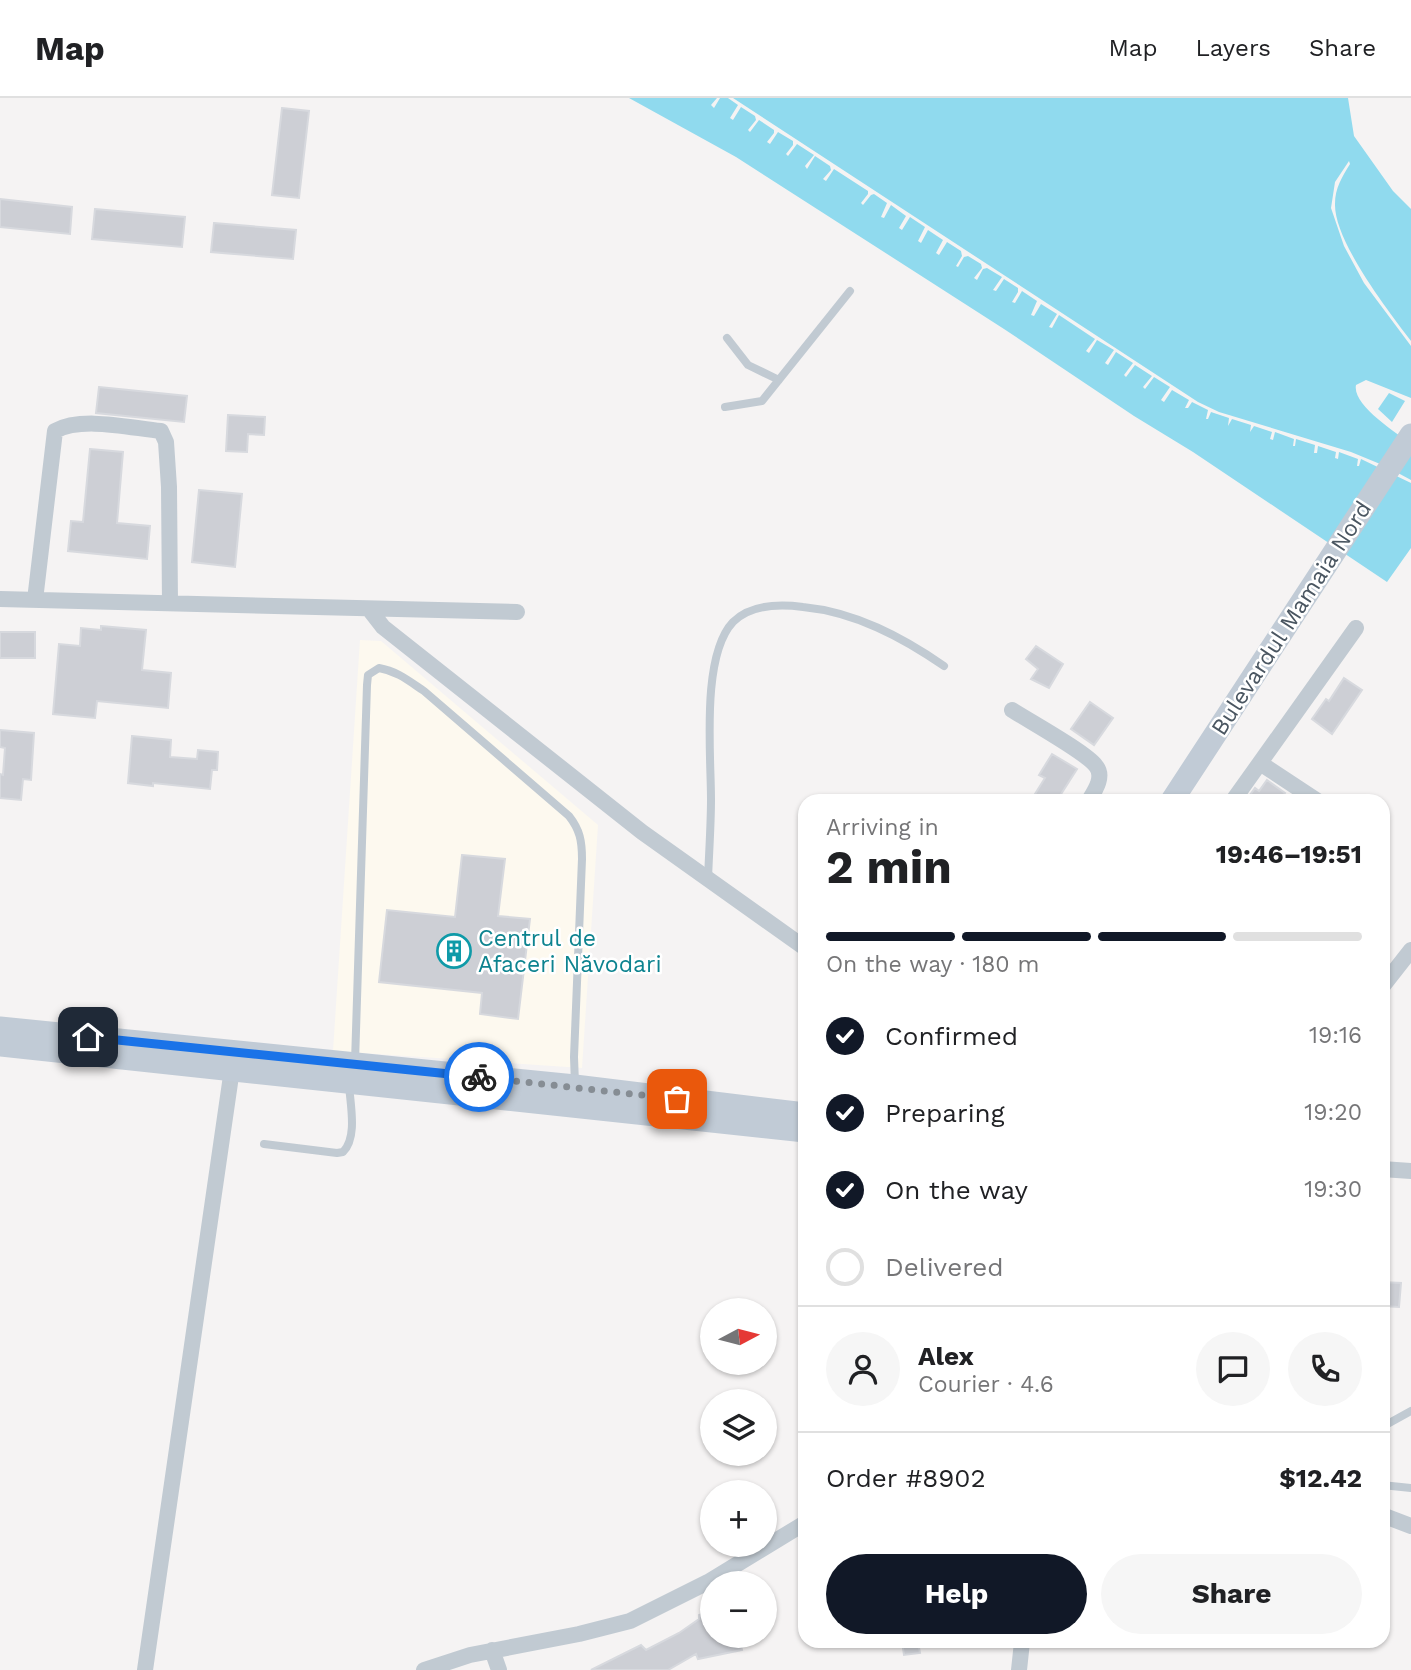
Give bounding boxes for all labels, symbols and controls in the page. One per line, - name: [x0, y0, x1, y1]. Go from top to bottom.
- text: Map: [35, 29, 105, 68]
- text: Map: [1109, 34, 1157, 62]
- text: Layers: [1195, 34, 1271, 62]
- text: Share: [1309, 34, 1376, 62]
- street label: Bulevardul Mamaia Nord: [1206, 496, 1377, 740]
- text: Arriving in: [826, 814, 939, 841]
- text: 19:46–19:51: [1216, 839, 1362, 869]
- text: 2 min: [826, 840, 952, 894]
- place label: Centrul de Afaceri Năvodari: [478, 925, 662, 978]
- building icon: Centrul de Afaceri Năvodari: [435, 932, 473, 970]
- text: On the way · 180 m: [826, 951, 1039, 978]
- pin: [58, 1007, 118, 1067]
- icon: check: [826, 1017, 864, 1055]
- icon: home: [69, 1018, 107, 1056]
- text: Confirmed: [885, 1021, 1018, 1051]
- text: 19:16: [1309, 1022, 1362, 1049]
- courier: [444, 1042, 514, 1112]
- icon: bike: [460, 1058, 498, 1096]
- pin: [647, 1069, 707, 1129]
- icon: bag: [658, 1080, 696, 1118]
- icon: check: [826, 1094, 864, 1132]
- text: Preparing: [885, 1098, 1005, 1128]
- text: 19:20: [1304, 1099, 1362, 1126]
- icon: check: [826, 1171, 864, 1209]
- text: On the way: [885, 1175, 1028, 1205]
- text: 19:30: [1304, 1176, 1362, 1203]
- text: Delivered: [885, 1252, 1004, 1282]
- north arrow: [700, 1298, 777, 1376]
- map controls: [700, 1298, 777, 1648]
- button: person: [826, 1332, 900, 1406]
- button: chat: [1196, 1332, 1270, 1406]
- button: phone: [1288, 1332, 1362, 1406]
- text: Alex: [918, 1341, 974, 1371]
- text: Courier · 4.6: [918, 1371, 1054, 1398]
- button: layers: [700, 1389, 777, 1466]
- text: Order #8902: [826, 1463, 986, 1493]
- text: $12.42: [1279, 1463, 1362, 1493]
- button: +: [700, 1480, 777, 1557]
- button: Help: [826, 1554, 1087, 1634]
- button: Share: [1101, 1554, 1362, 1634]
- button: −: [700, 1571, 777, 1648]

